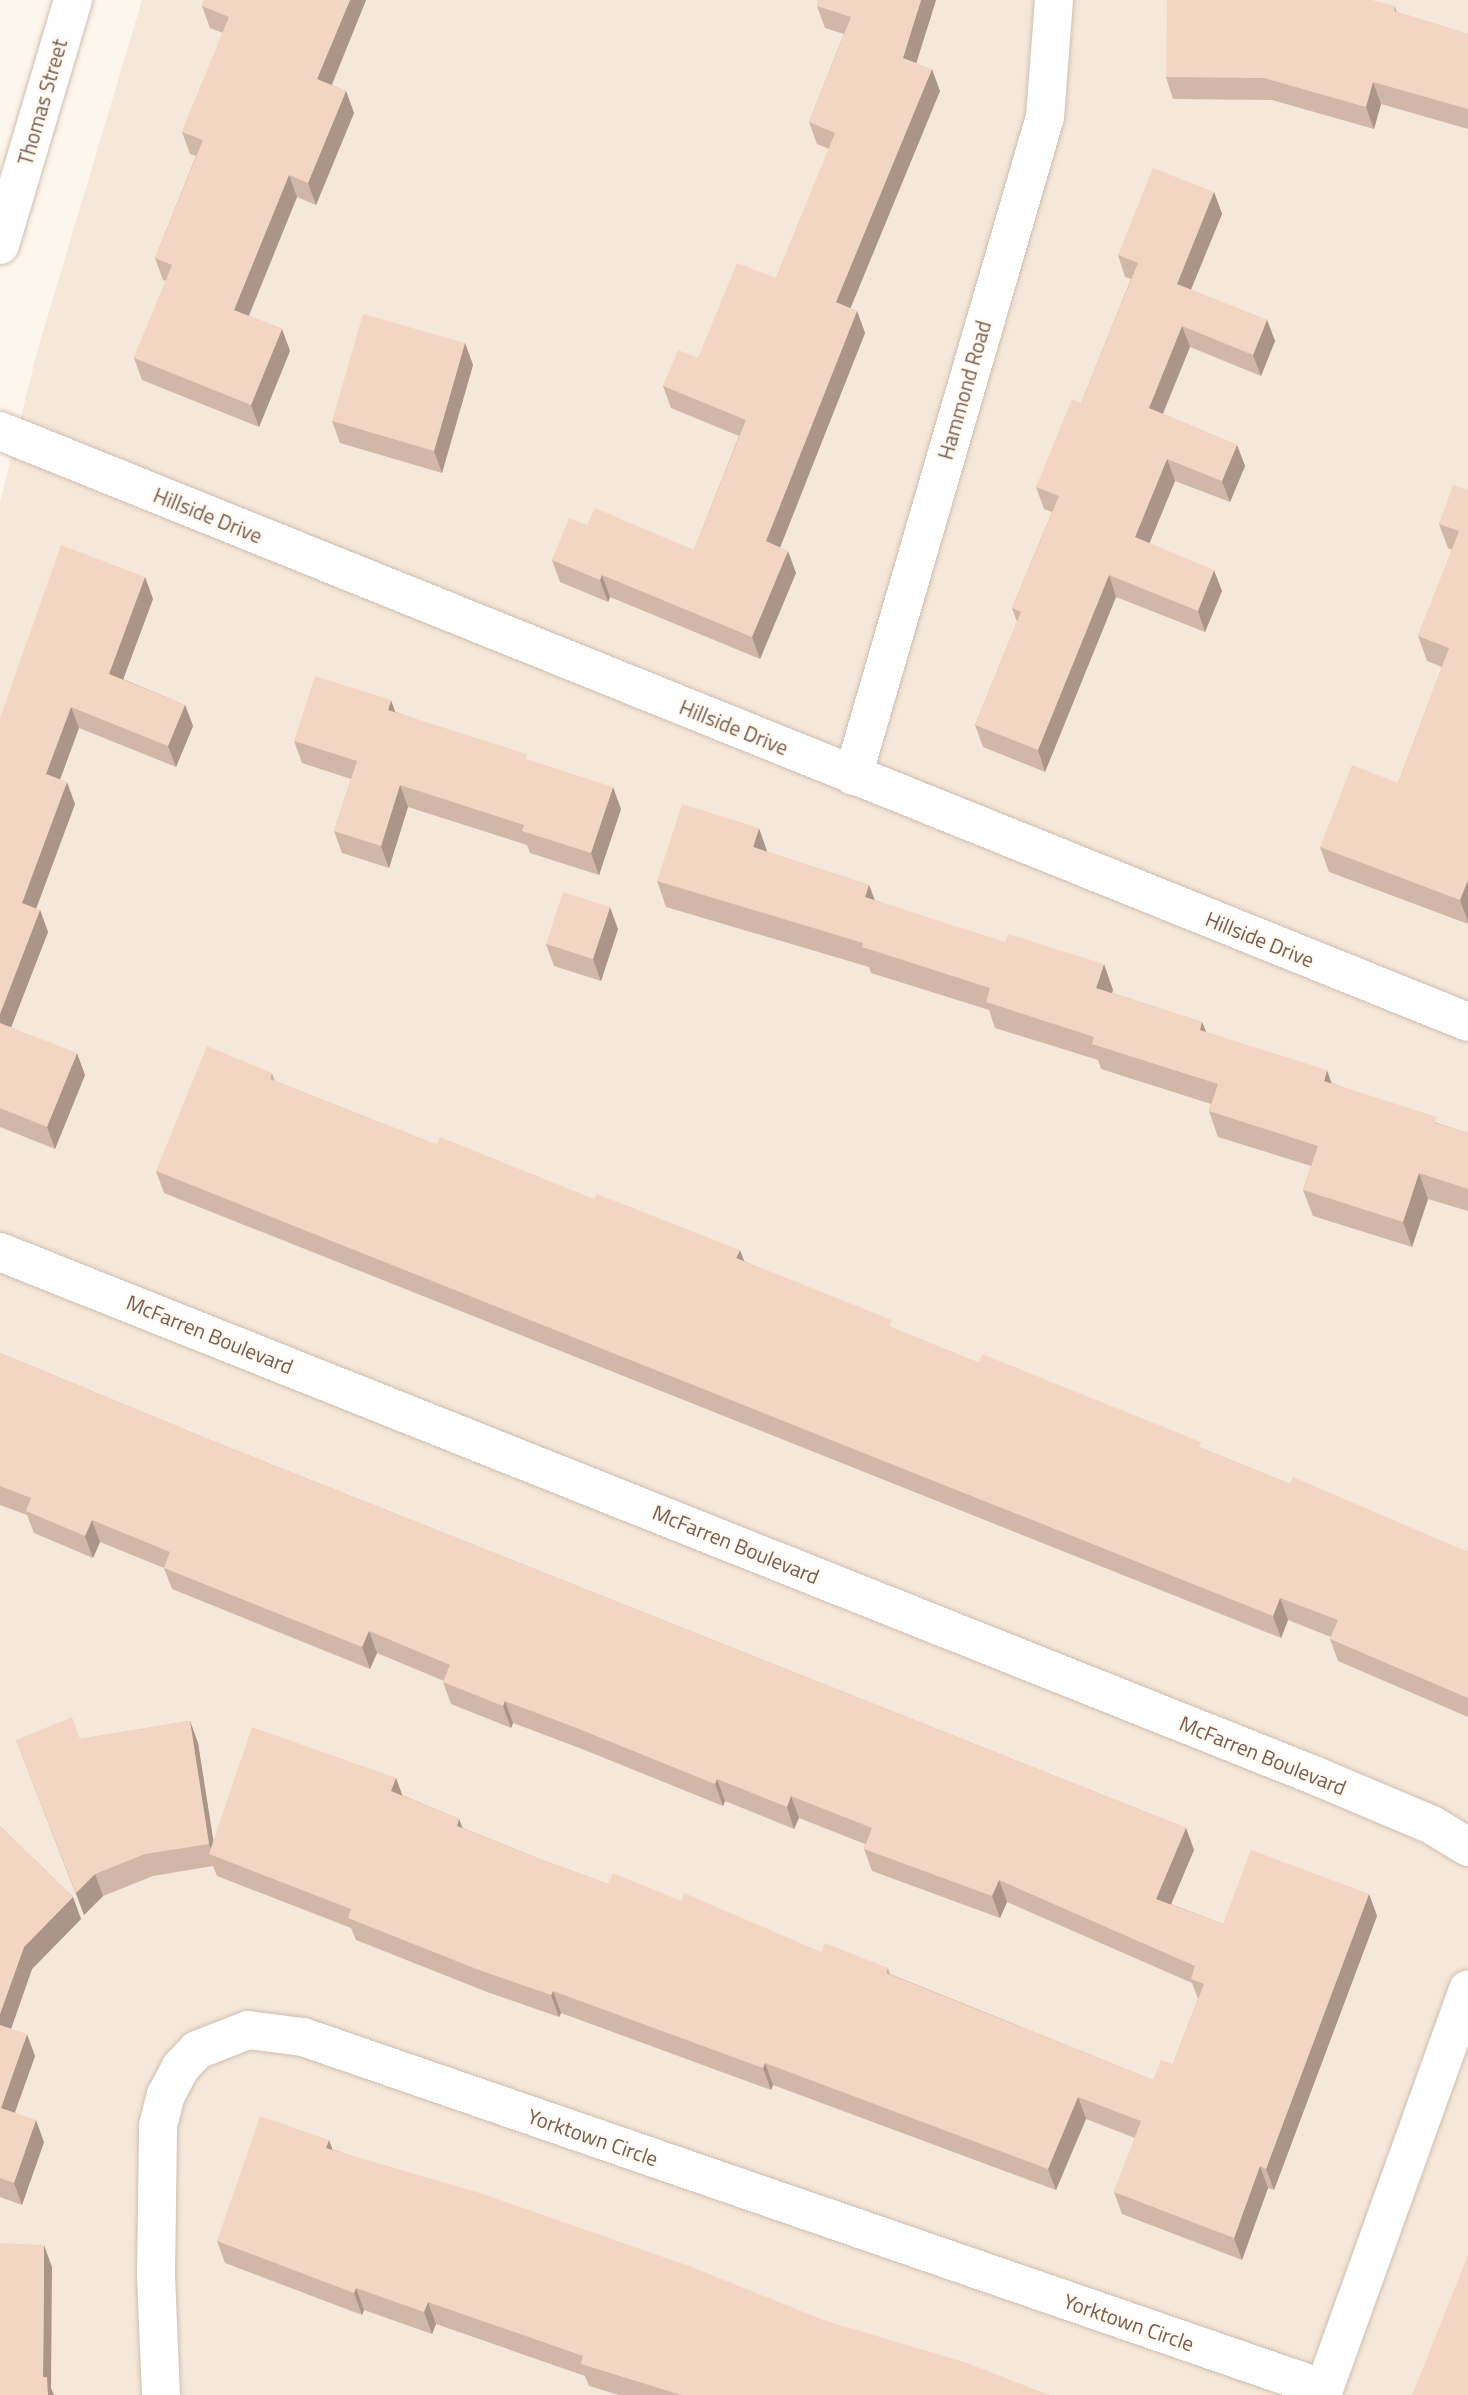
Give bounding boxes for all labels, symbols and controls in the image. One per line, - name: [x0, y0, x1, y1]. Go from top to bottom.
- street label: Thomas Street: [12, 36, 72, 168]
- street label: Hammond Road: [932, 318, 996, 462]
- street label: Hillside Drive: [150, 482, 266, 548]
- street label: Hillside Drive: [676, 694, 792, 760]
- street label: Hillside Drive: [1202, 906, 1318, 972]
- street label: McFarren Boulevard: [123, 1289, 297, 1379]
- street label: McFarren Boulevard: [649, 1499, 823, 1589]
- street label: McFarren Boulevard: [1176, 1710, 1350, 1800]
- street label: Yorktown Circle: [525, 2103, 661, 2171]
- street label: Yorktown Circle: [1061, 2288, 1197, 2356]

